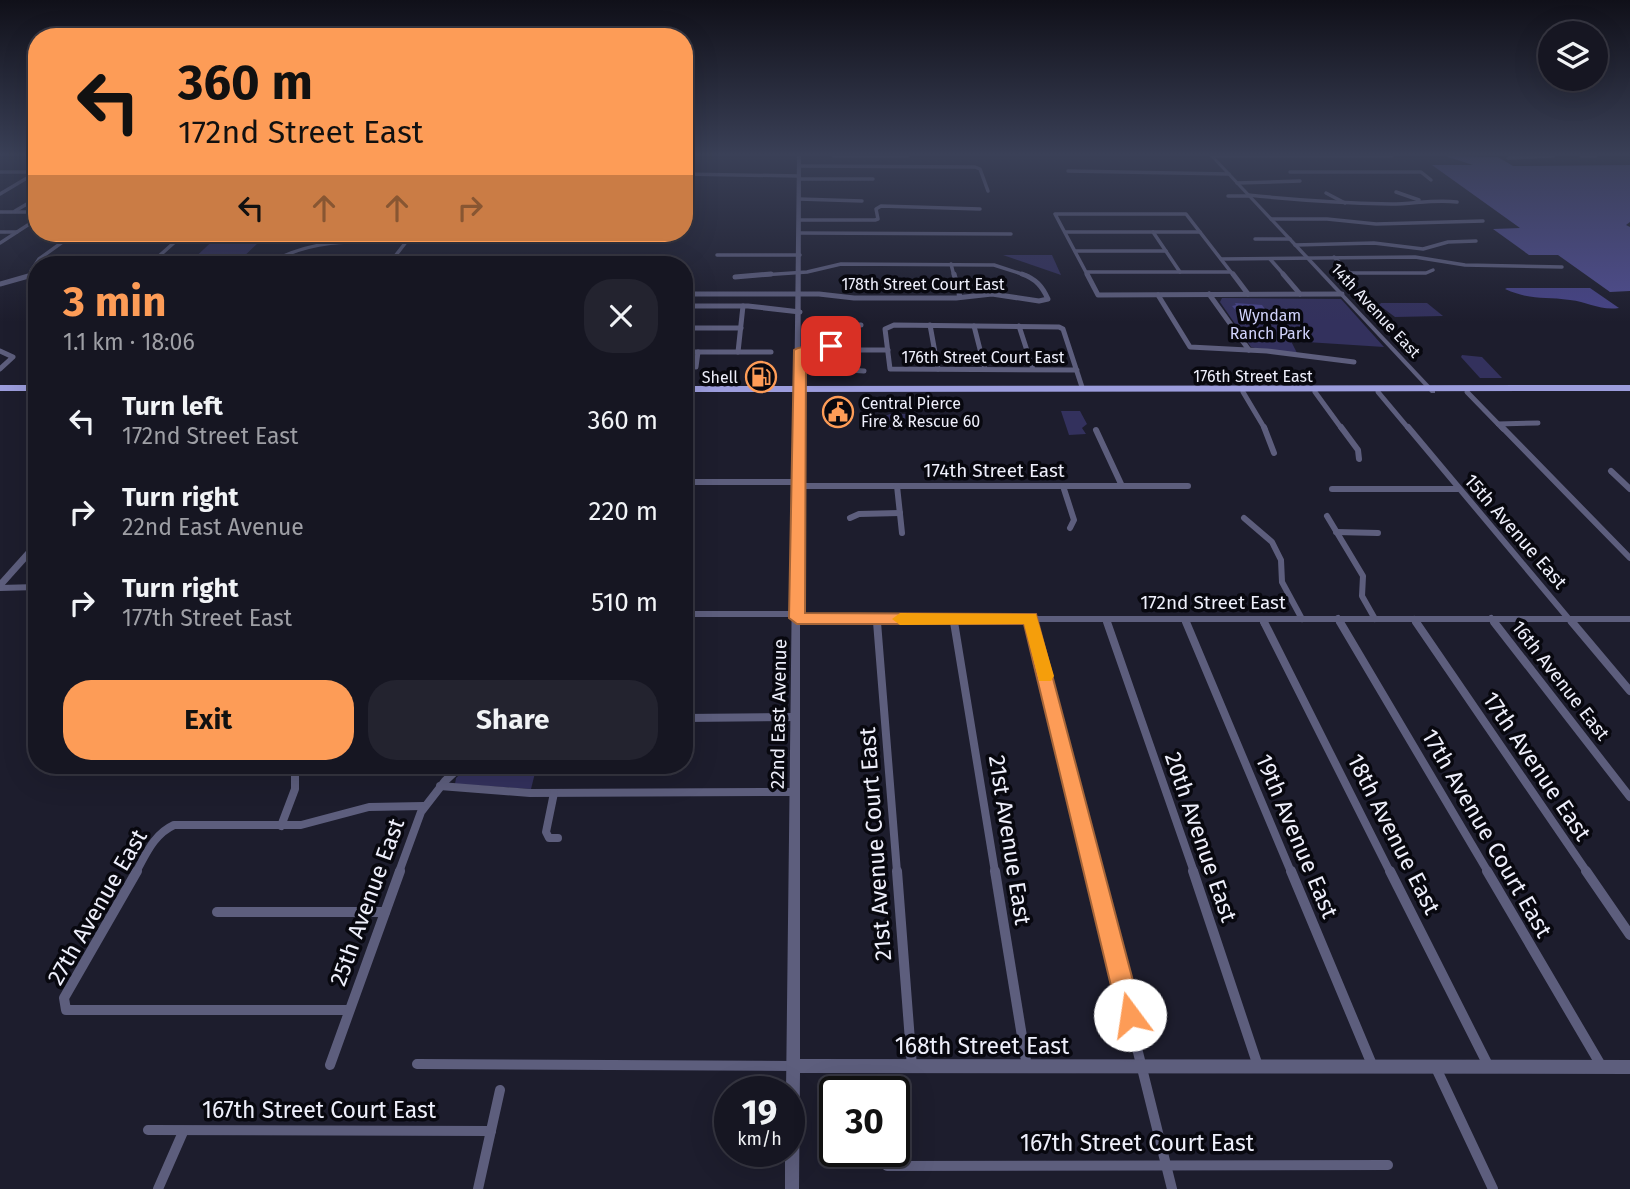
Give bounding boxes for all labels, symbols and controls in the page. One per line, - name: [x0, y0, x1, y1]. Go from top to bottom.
- map controls: [1538, 21, 1608, 91]
- button: layers: [1538, 21, 1608, 91]
- text: 360 m: [178, 53, 313, 112]
- icon: left: [63, 56, 154, 147]
- text: 172nd Street East: [178, 113, 423, 151]
- icon: left: [232, 189, 270, 227]
- icon: ahead: [305, 189, 343, 227]
- icon: ahead: [378, 189, 416, 227]
- icon: right: [451, 189, 489, 227]
- street label: 14th Avenue East: [1327, 259, 1424, 362]
- street label: 178th Street Court East: [841, 275, 1005, 294]
- text: 3 min: [63, 277, 166, 327]
- button: close: [584, 279, 658, 353]
- park label: Wyndam Ranch Park: [1230, 306, 1311, 343]
- pin: [801, 316, 861, 376]
- icon: arrive: [812, 327, 850, 365]
- text: 1.1 km · 18:06: [63, 328, 195, 356]
- street label: 176th Street Court East: [902, 348, 1065, 367]
- fuel station icon: Shell: [744, 360, 778, 394]
- street label: 176th Street East: [1193, 367, 1313, 386]
- place label: Shell: [702, 368, 738, 387]
- text: Turn left: [122, 391, 223, 422]
- place label: Central Pierce Fire & Rescue 60: [861, 394, 980, 431]
- public building icon: Central Pierce Fire & Rescue 60: [821, 395, 855, 429]
- icon: left: [63, 402, 101, 440]
- text: 360 m: [587, 405, 658, 436]
- text: 172nd Street East: [122, 422, 298, 450]
- street label: 174th Street East: [923, 459, 1065, 482]
- street label: 15th Avenue East: [1460, 469, 1572, 594]
- text: Turn right: [122, 482, 239, 513]
- icon: right: [63, 493, 101, 531]
- text: 220 m: [589, 496, 658, 527]
- text: 22nd East Avenue: [122, 513, 304, 541]
- text: Turn right: [122, 573, 239, 604]
- icon: right: [63, 584, 101, 622]
- text: 510 m: [591, 587, 658, 618]
- street label: 172nd Street East: [1140, 591, 1286, 614]
- text: 177th Street East: [122, 604, 292, 632]
- street label: 16th Avenue East: [1507, 616, 1614, 745]
- street label: 22nd East Avenue: [766, 639, 791, 789]
- button: Exit: [63, 680, 354, 760]
- button: Share: [368, 680, 658, 760]
- street label: 17th Avenue East: [1477, 686, 1598, 846]
- street label: 17th Avenue Court East: [1416, 724, 1559, 943]
- street label: 21st Avenue Court East: [853, 726, 897, 962]
- street label: 20th Avenue East: [1159, 748, 1243, 926]
- street label: 18th Avenue East: [1342, 749, 1447, 920]
- street label: 19th Avenue East: [1250, 750, 1344, 923]
- street label: 21st Avenue East: [983, 753, 1037, 928]
- street label: 25th Avenue East: [324, 814, 411, 990]
- street label: 27th Avenue East: [41, 824, 153, 990]
- position arrow: [1093, 978, 1167, 1052]
- street label: 168th Street East: [895, 1032, 1070, 1060]
- speed limit sign: 30: [819, 1076, 910, 1167]
- text: 19: [742, 1091, 777, 1133]
- street label: 167th Street Court East: [202, 1096, 437, 1124]
- text: km/h: [737, 1128, 782, 1150]
- street label: 167th Street Court East: [1020, 1129, 1255, 1157]

